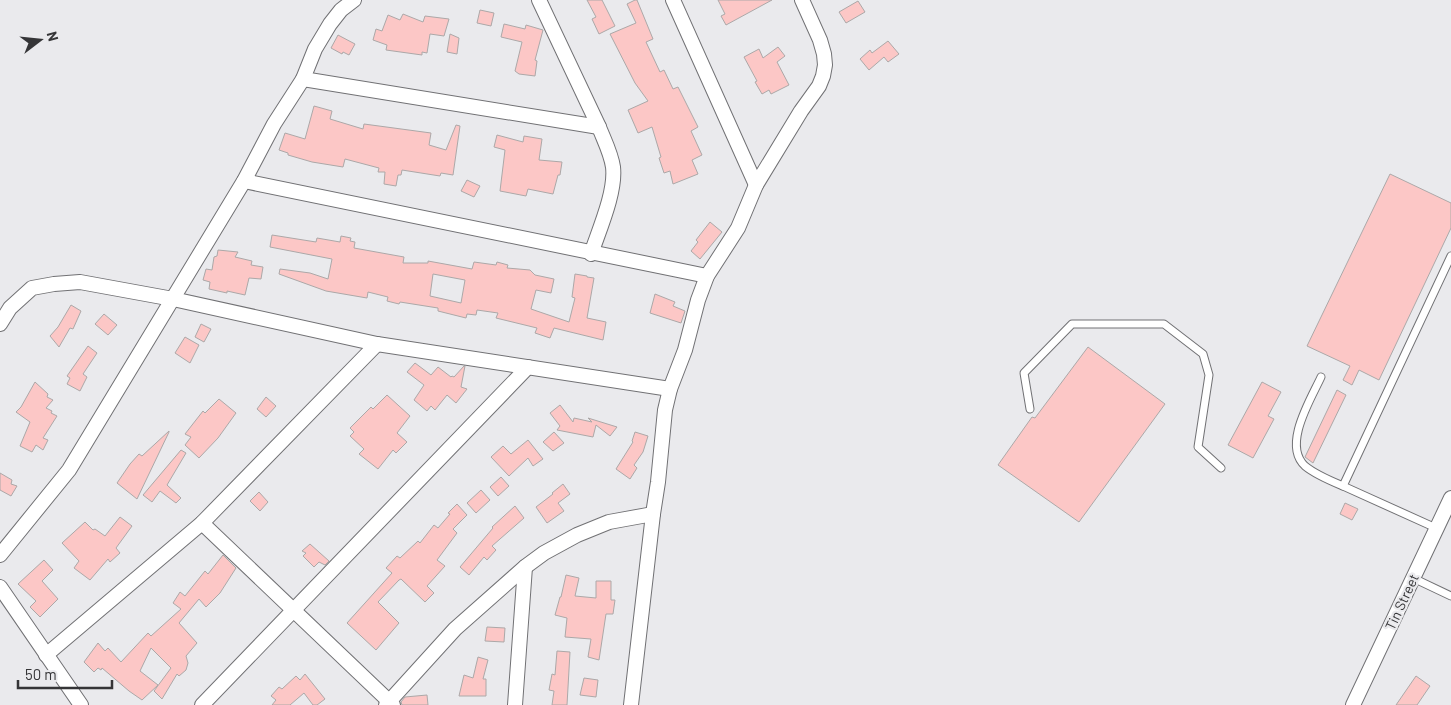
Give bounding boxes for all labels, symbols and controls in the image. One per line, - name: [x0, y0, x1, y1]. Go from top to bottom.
- north arrow: [15, 15, 65, 65]
- text: N: [44, 29, 62, 43]
- street label: Tin Street: [1381, 571, 1422, 633]
- scale bar: [18, 658, 111, 690]
- text: 50 m: [25, 665, 57, 683]

